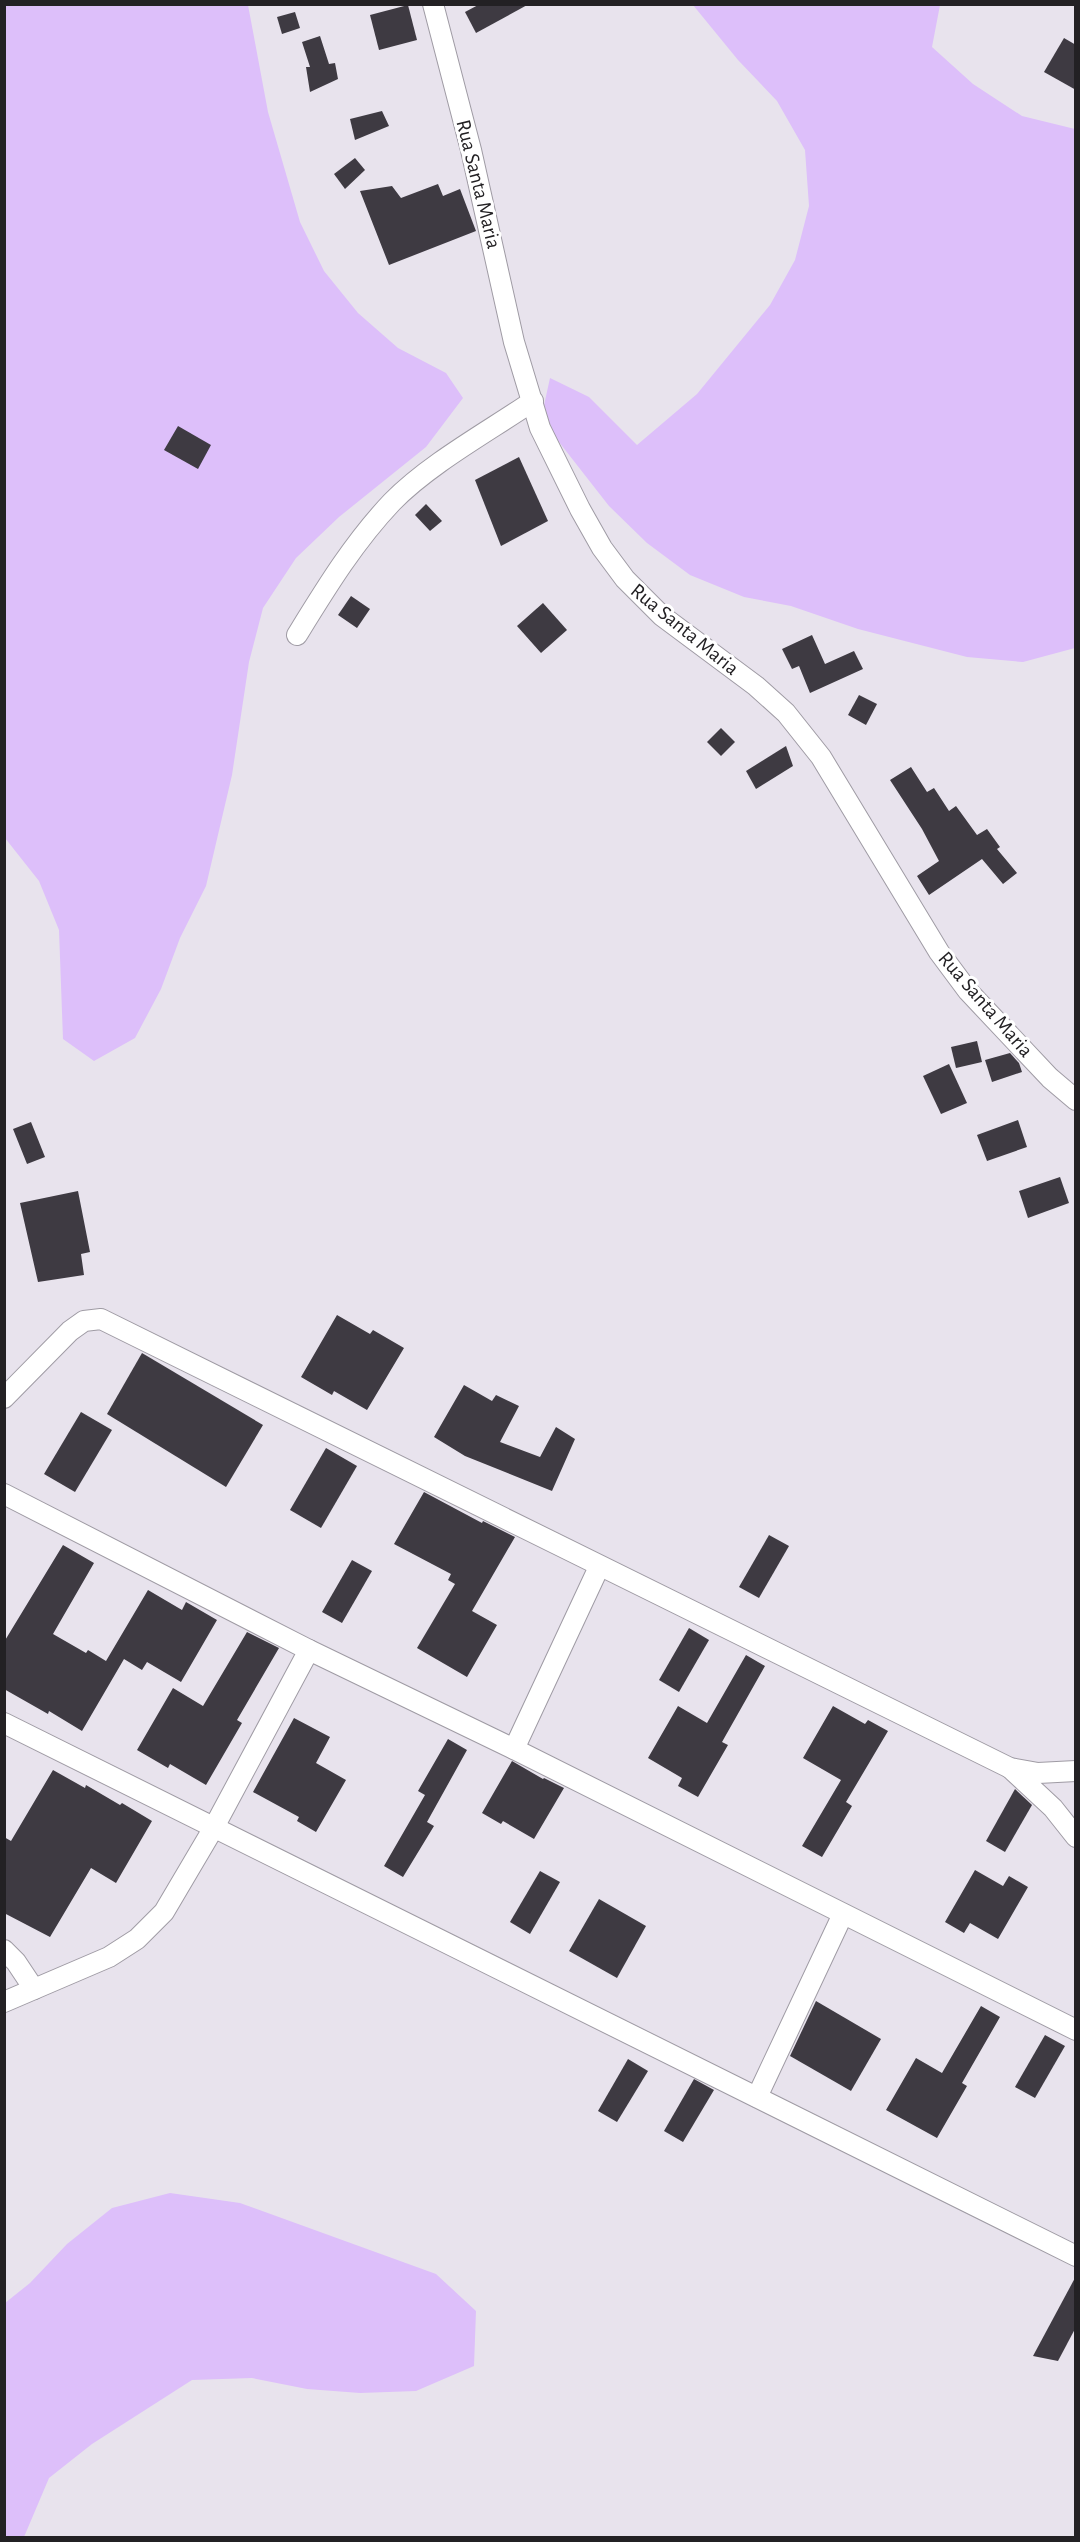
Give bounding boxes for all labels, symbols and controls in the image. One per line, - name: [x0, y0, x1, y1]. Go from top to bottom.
- street label: Rua Santa Maria: [452, 117, 505, 251]
- street label: Rua Santa Maria: [627, 580, 743, 679]
- street label: Rua Santa Maria: [934, 948, 1037, 1061]

